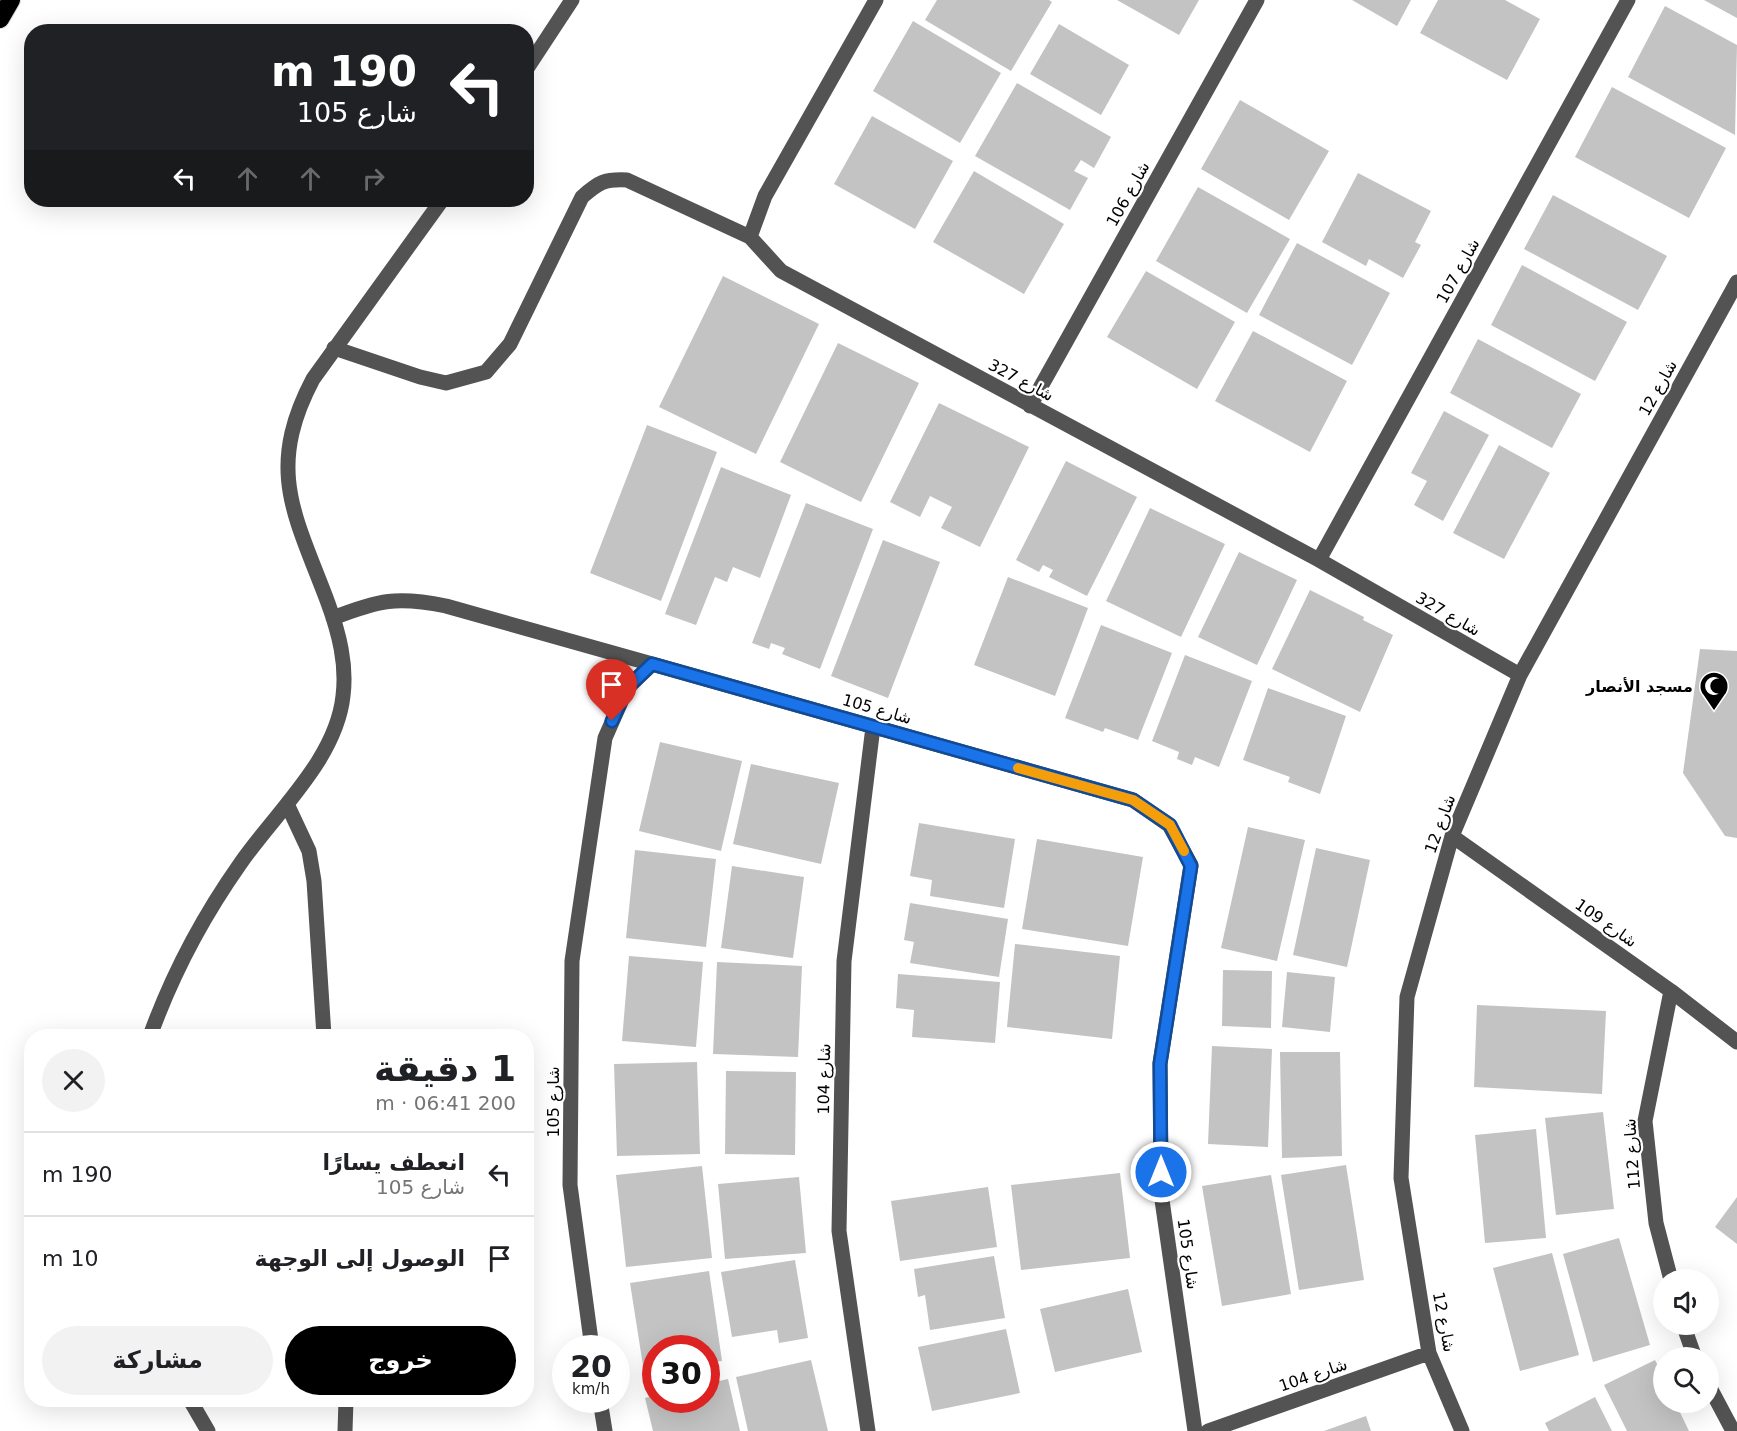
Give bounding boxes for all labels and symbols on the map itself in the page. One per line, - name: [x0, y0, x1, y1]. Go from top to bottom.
- street label: شارع 106: [1102, 158, 1154, 230]
- street label: شارع 107: [1432, 235, 1484, 307]
- street label: شارع 327: [985, 355, 1057, 406]
- street label: شارع 12: [1635, 357, 1682, 420]
- street label: شارع 327: [1412, 588, 1484, 641]
- pin: [586, 659, 637, 721]
- mosque icon: مسجد الأنصار: [1698, 670, 1730, 712]
- place label: مسجد الأنصار: [1585, 677, 1693, 696]
- street label: شارع 105: [840, 690, 914, 729]
- street label: شارع 12: [1421, 792, 1460, 856]
- street label: شارع 109: [1571, 895, 1641, 952]
- street label: شارع 104: [814, 1043, 835, 1115]
- street label: شارع 105: [544, 1066, 564, 1138]
- street label: شارع 112: [1620, 1118, 1645, 1190]
- position arrow: [1129, 1140, 1193, 1204]
- street label: شارع 105: [1173, 1217, 1202, 1291]
- street label: شارع 12: [1428, 1290, 1459, 1354]
- speed limit sign: 30: [642, 1335, 720, 1413]
- street label: شارع 104: [1276, 1354, 1350, 1397]

